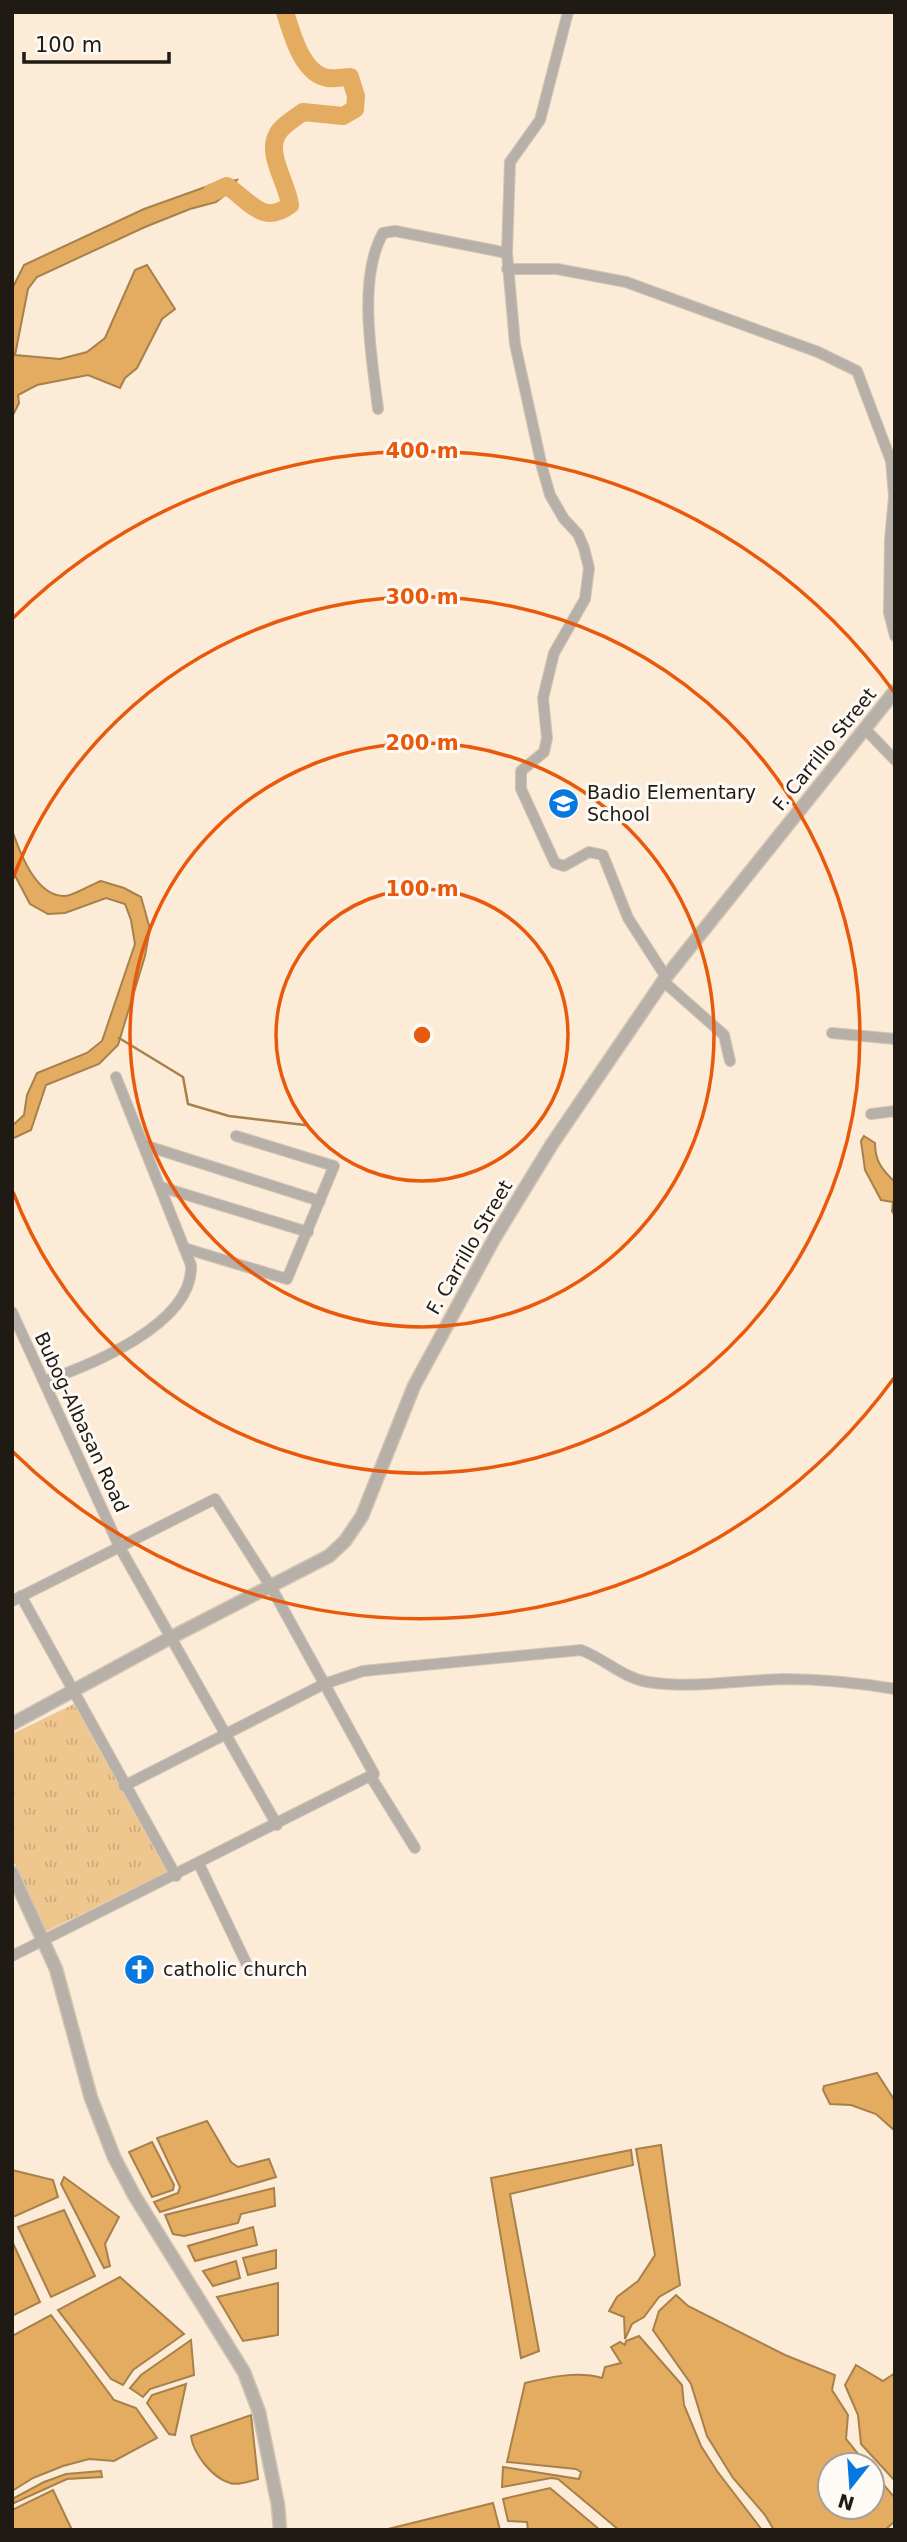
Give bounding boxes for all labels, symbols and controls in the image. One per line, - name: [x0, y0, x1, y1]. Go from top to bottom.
- scale bar: [24, 21, 170, 65]
- text: 100 m: [35, 33, 102, 57]
- text: 400 m: [385, 439, 459, 463]
- text: 300 m: [385, 585, 459, 609]
- street label: F. Carrillo Street: [768, 683, 880, 815]
- text: 200 m: [385, 731, 459, 755]
- place label: Badio Elementary School: [587, 781, 756, 825]
- school or university icon: Badio Elementary School: [547, 786, 581, 820]
- text: 100 m: [385, 877, 459, 901]
- centre of rings: [410, 1023, 434, 1047]
- street label: F. Carrillo Street: [422, 1176, 516, 1318]
- street label: Bubog-Albasan Road: [30, 1328, 134, 1516]
- church icon: catholic church: [123, 1952, 157, 1986]
- place label: catholic church: [163, 1958, 308, 1980]
- north arrow: [816, 2451, 886, 2521]
- text: N: [835, 2489, 857, 2515]

